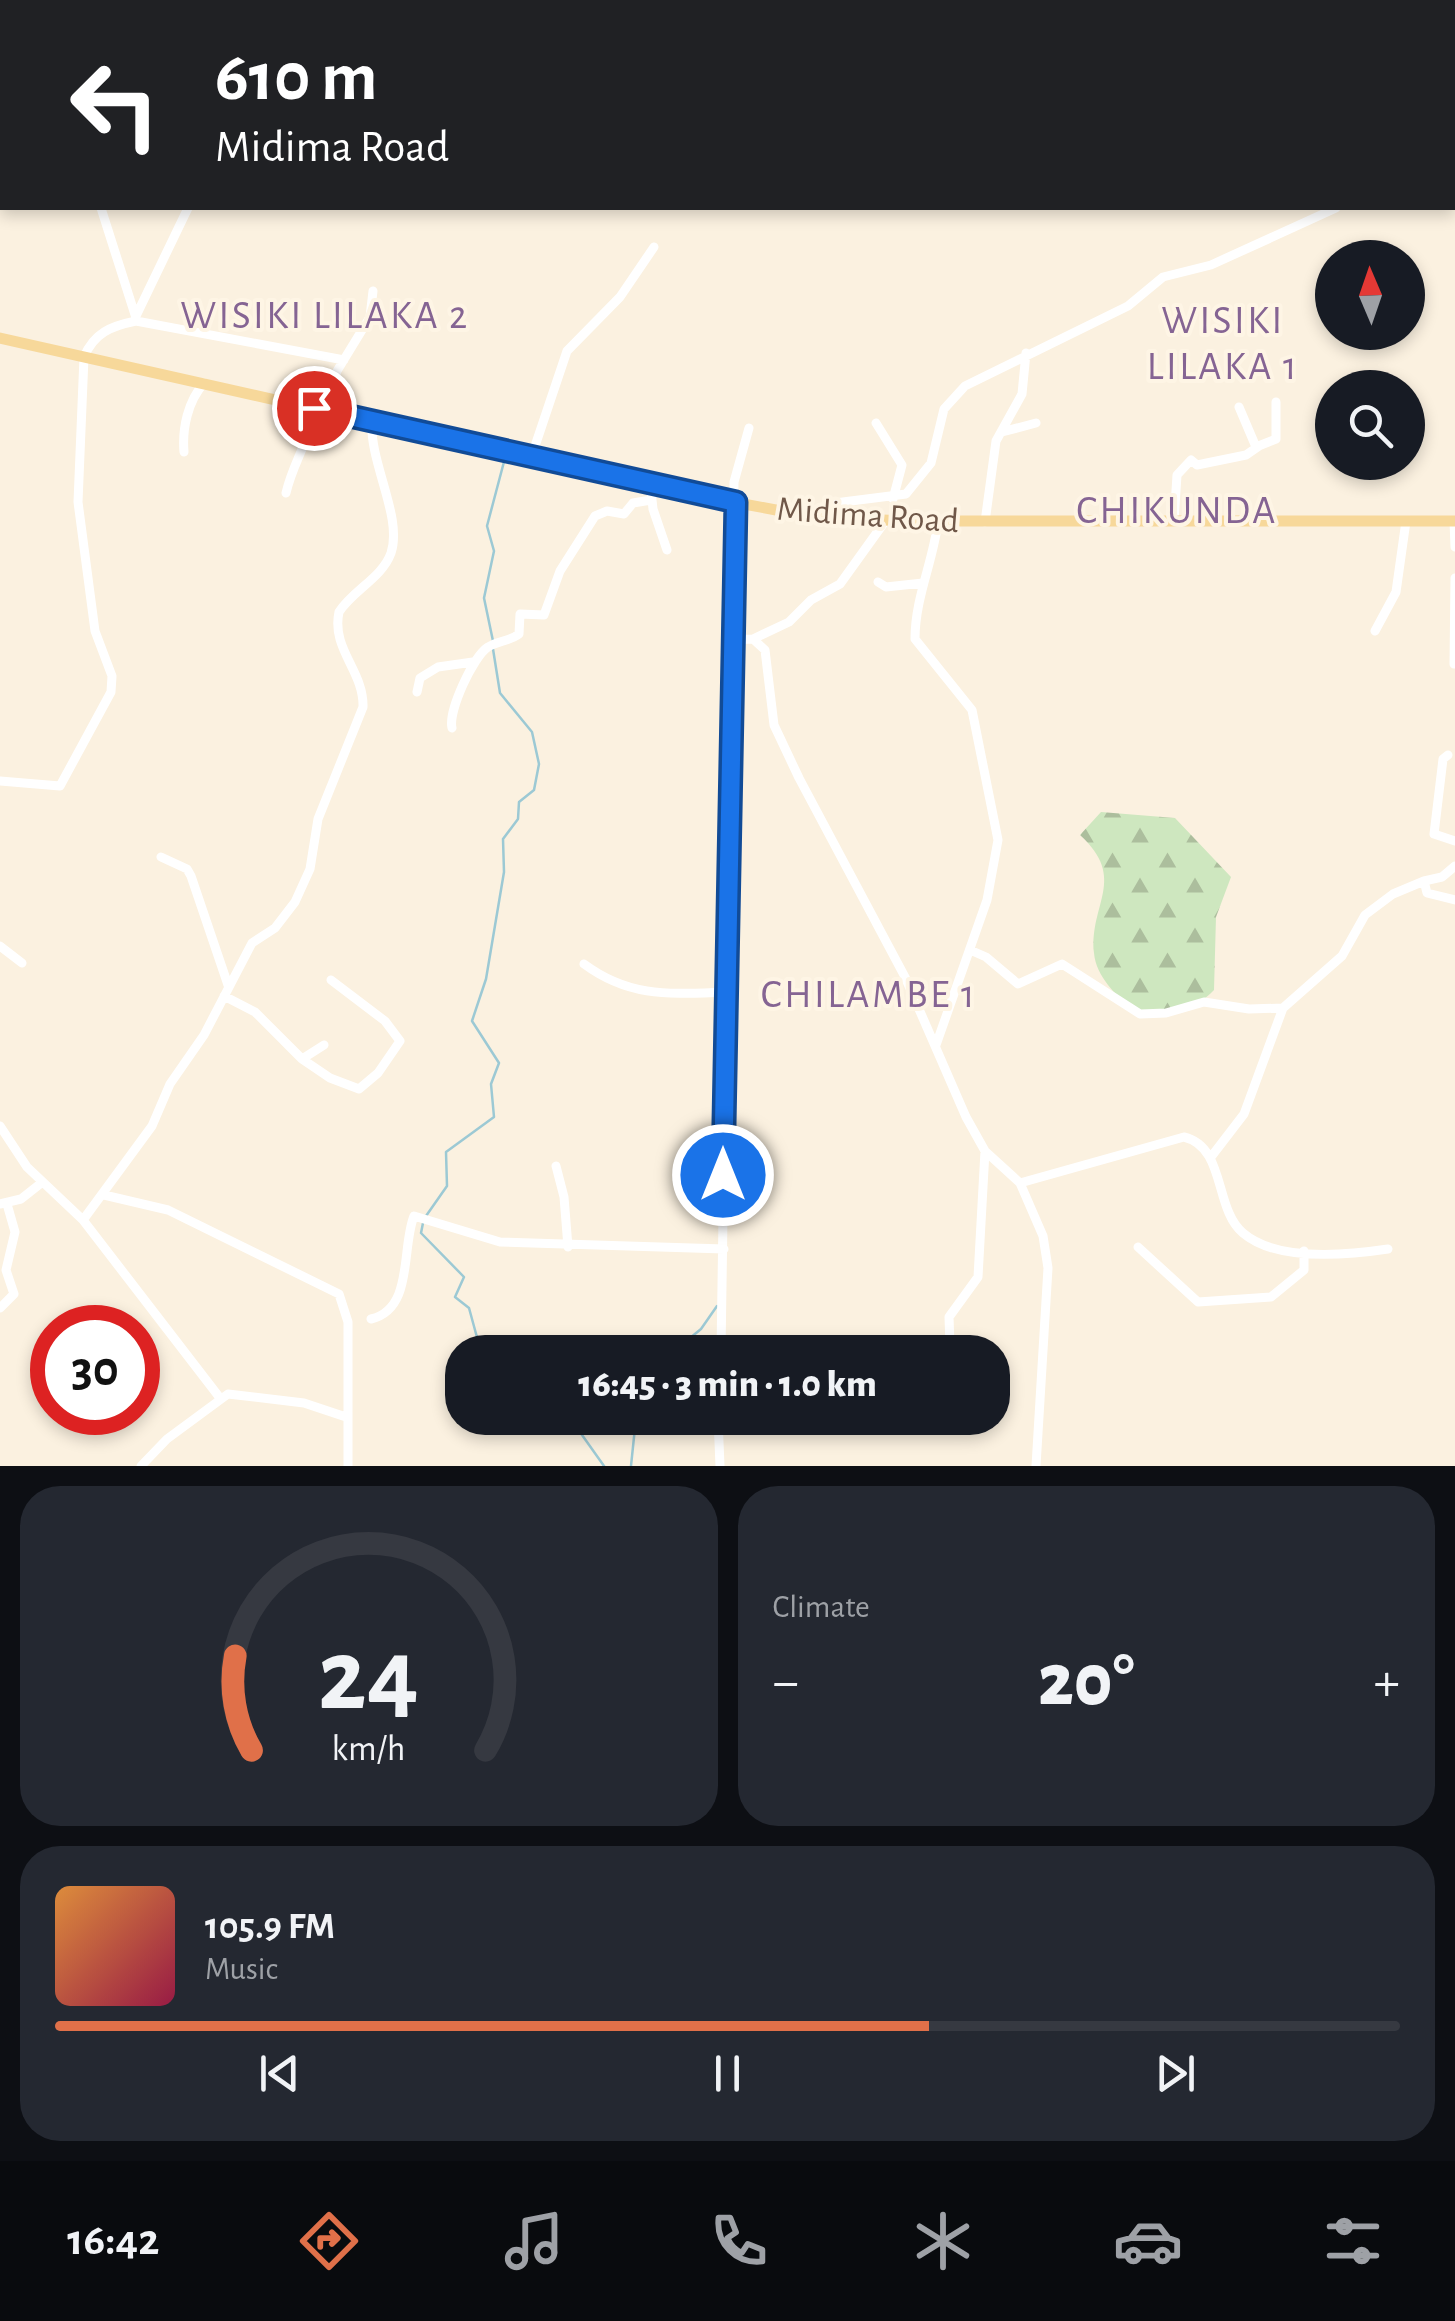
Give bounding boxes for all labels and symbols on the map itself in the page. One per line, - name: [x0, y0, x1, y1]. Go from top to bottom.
- north arrow: [1315, 240, 1425, 350]
- district label: WISIKI LILAKA 2: [180, 296, 470, 336]
- district label: WISIKI LILAKA 1: [1147, 301, 1299, 387]
- pin: [272, 366, 357, 451]
- district label: CHIKUNDA: [1076, 491, 1278, 531]
- street label: Midima Road: [776, 492, 960, 539]
- district label: CHILAMBE 1: [761, 975, 977, 1015]
- position arrow: [671, 1123, 775, 1227]
- speed limit sign: 30: [30, 1305, 160, 1435]

